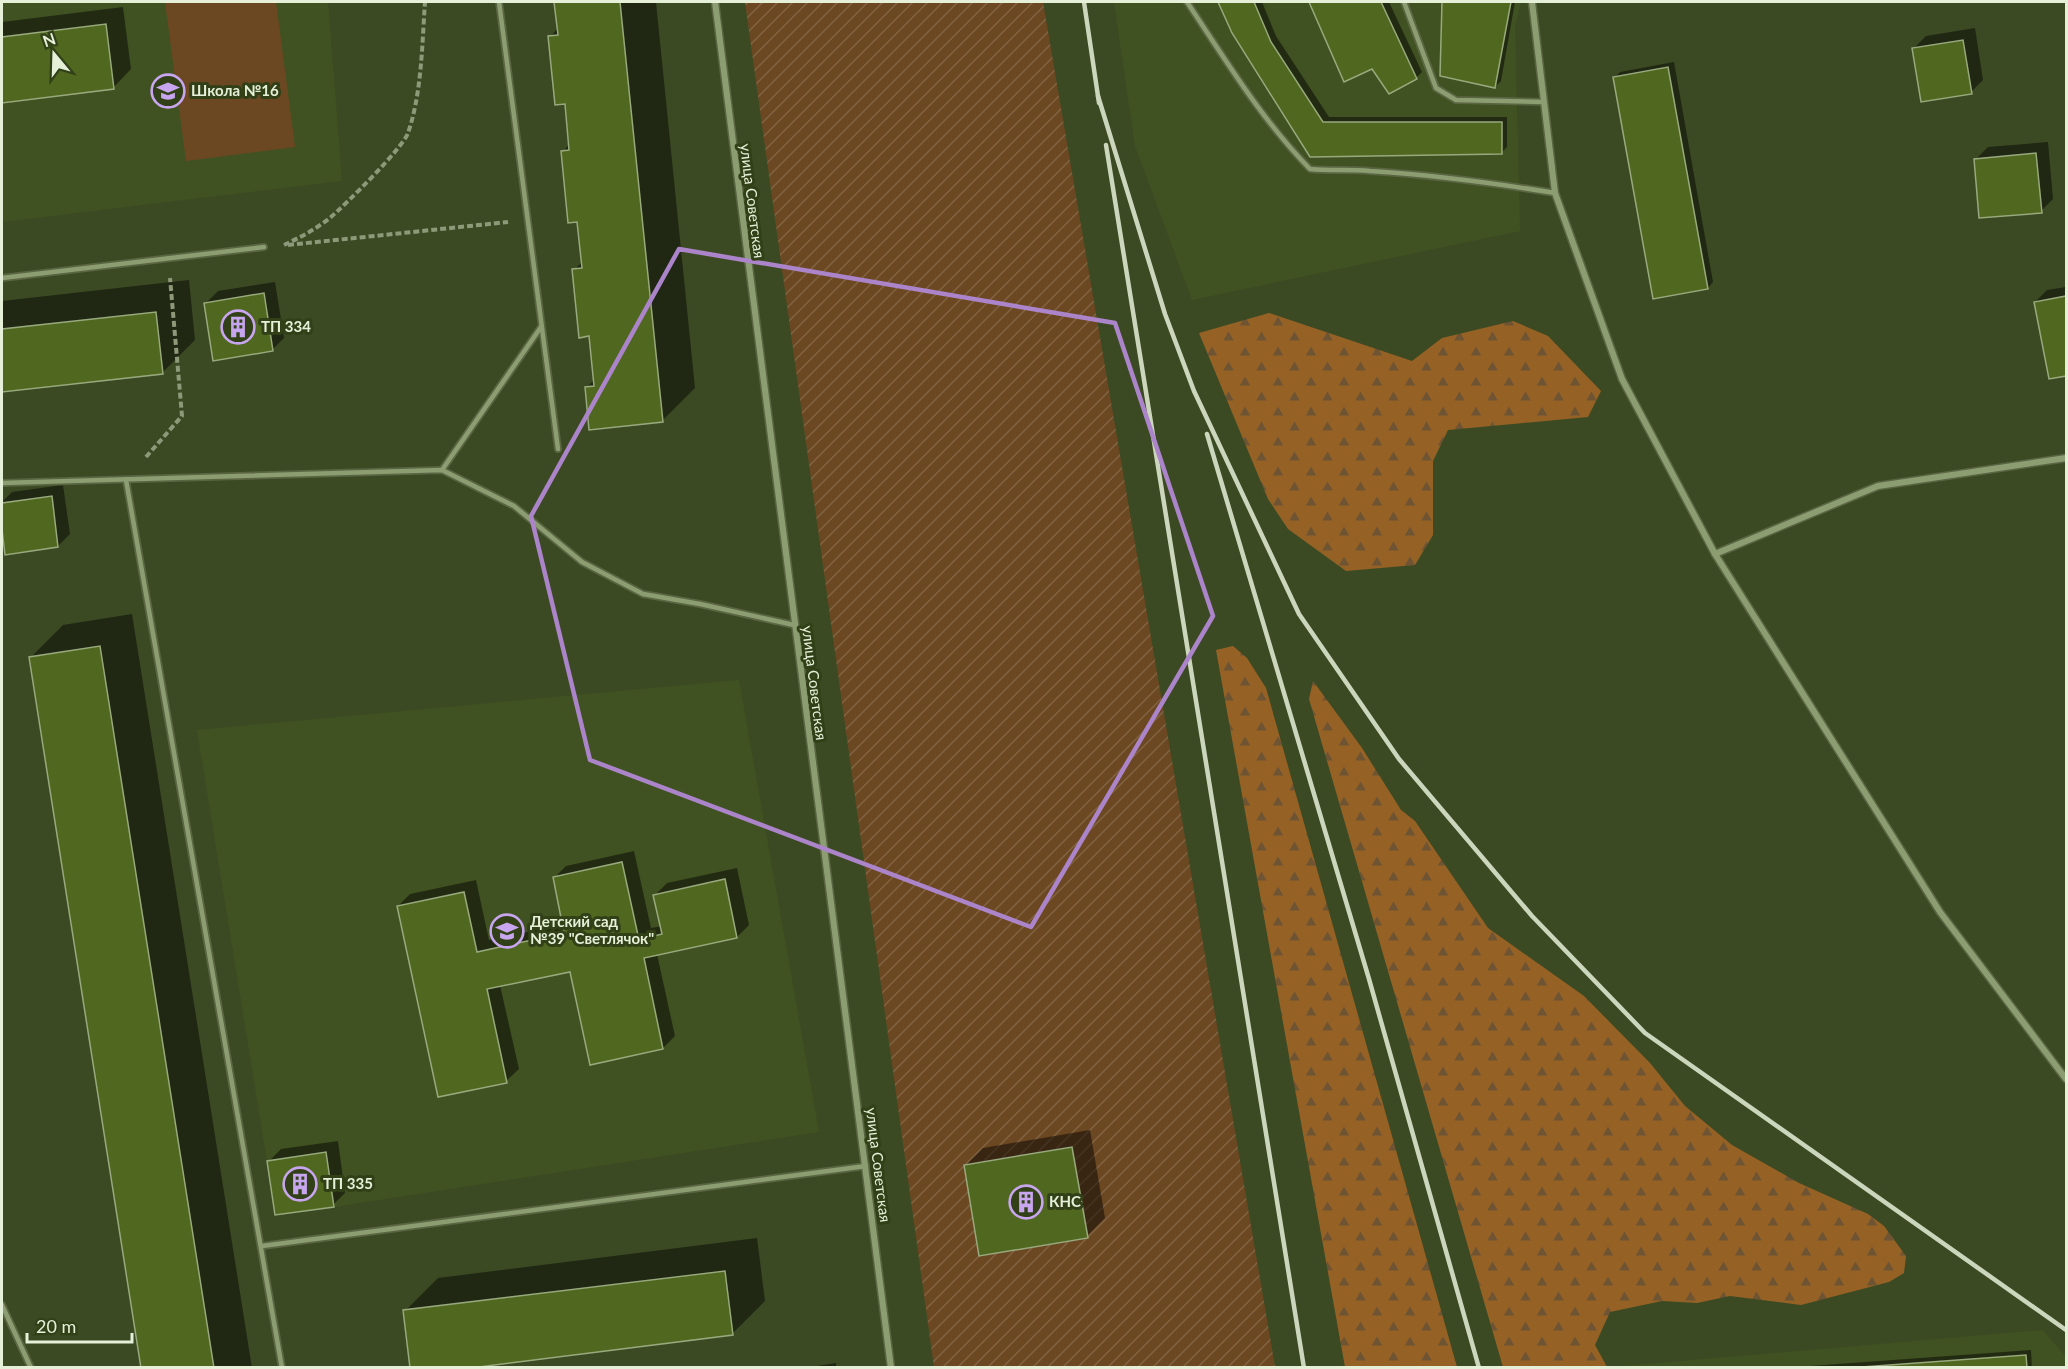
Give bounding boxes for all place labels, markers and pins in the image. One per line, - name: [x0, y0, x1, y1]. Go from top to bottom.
- school or university icon: Школа №16: [150, 73, 186, 109]
- place label: Школа №16: [191, 81, 279, 99]
- building icon: ТП 334: [220, 309, 256, 345]
- place label: ТП 334: [261, 317, 311, 335]
- place label: Детский сад №39 "Светлячок": [530, 912, 654, 947]
- school or university icon: Детский сад №39 "Светлячок": [489, 913, 525, 949]
- building icon: ТП 335: [282, 1166, 318, 1202]
- place label: ТП 335: [323, 1174, 373, 1192]
- building icon: КНС: [1008, 1184, 1044, 1220]
- place label: КНС: [1049, 1192, 1081, 1210]

